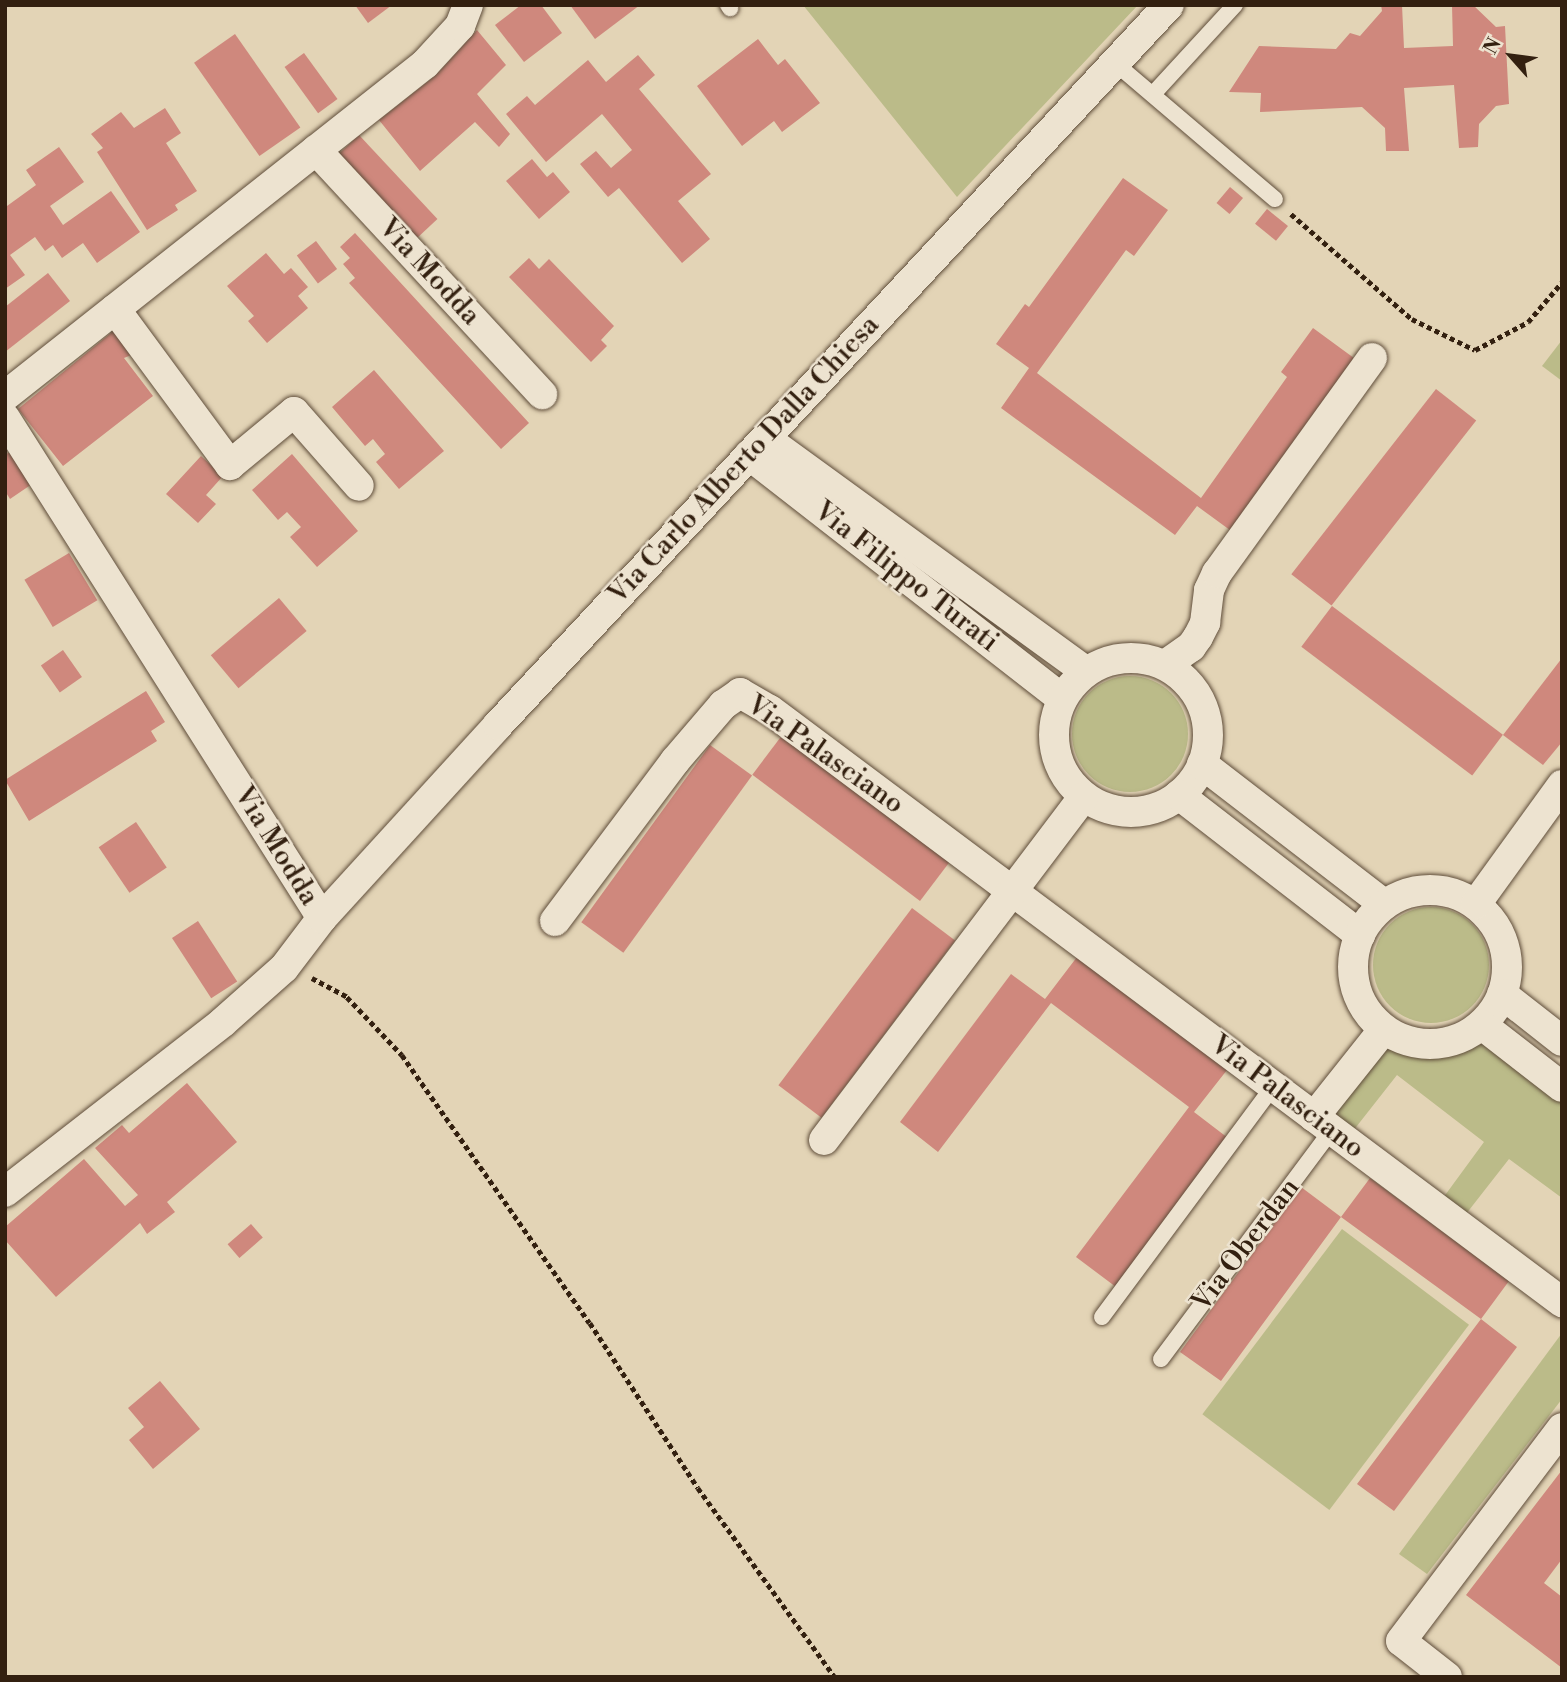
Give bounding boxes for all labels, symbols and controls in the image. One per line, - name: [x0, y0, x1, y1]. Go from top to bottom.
- north arrow: [1476, 21, 1546, 91]
- text: N: [1478, 34, 1507, 58]
- street label: Via Modda: [371, 212, 487, 332]
- street label: Via Carlo Alberto Dalla Chiesa: [601, 309, 887, 611]
- street label: Via Filippo Turati: [807, 495, 1005, 659]
- street label: Via Palasciano: [740, 688, 910, 822]
- street label: Via Modda: [226, 780, 326, 912]
- street label: Via Palasciano: [1203, 1028, 1371, 1166]
- street label: Via Oberdan: [1185, 1172, 1307, 1318]

